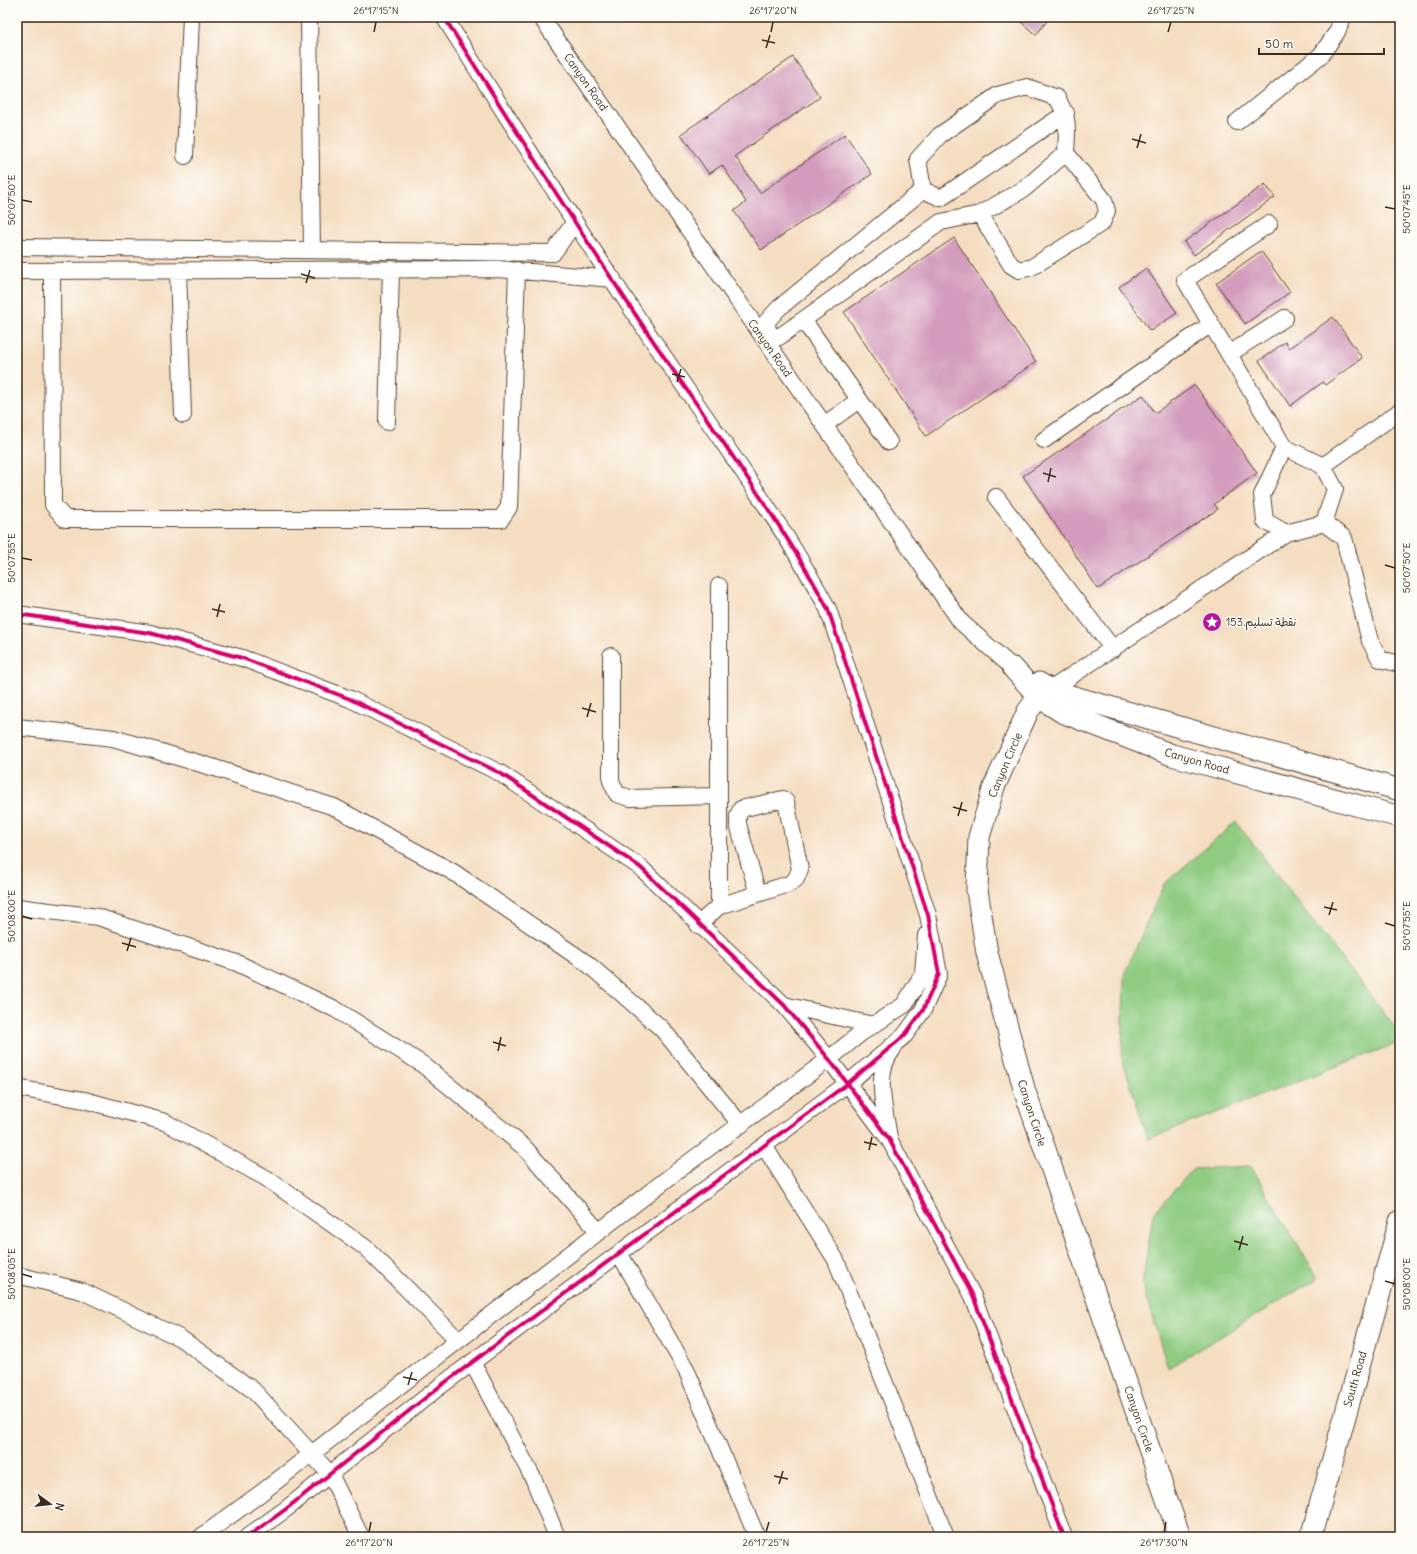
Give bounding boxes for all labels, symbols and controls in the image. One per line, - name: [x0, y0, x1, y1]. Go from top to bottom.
- text: 26°17'15"N: [353, 4, 399, 17]
- text: 26°17'20"N: [749, 4, 797, 17]
- text: 26°17'25"N: [1148, 4, 1194, 17]
- scale bar: [1259, 30, 1384, 56]
- text: 50 m: [1265, 36, 1294, 51]
- street label: Canyon Road: [561, 51, 611, 114]
- text: 50°07'50"E: [5, 175, 18, 225]
- text: 50°07'45"E: [1400, 184, 1413, 234]
- street label: Canyon Road: [745, 317, 795, 380]
- text: 50°07'55"E: [5, 533, 18, 583]
- text: 50°07'50"E: [1400, 543, 1413, 593]
- place icon: نقطة تسليم.153: [1201, 611, 1223, 633]
- place label: نقطة تسليم.153: [1226, 615, 1296, 631]
- street label: Canyon Circle: [985, 730, 1025, 800]
- street label: Canyon Road: [1163, 745, 1232, 777]
- text: 50°08'00"E: [5, 890, 18, 942]
- text: 50°07'55"E: [1400, 901, 1413, 951]
- street label: Canyon Circle: [1015, 1078, 1049, 1148]
- text: 50°08'05"E: [5, 1248, 18, 1300]
- text: 50°08'00"E: [1400, 1258, 1413, 1310]
- street label: South Road: [1340, 1349, 1370, 1408]
- street label: Canyon Circle: [1121, 1384, 1157, 1454]
- north arrow: [30, 1484, 70, 1524]
- text: N: [52, 1501, 67, 1512]
- text: 26°17'20"N: [345, 1536, 393, 1549]
- text: 26°17'25"N: [743, 1536, 789, 1549]
- text: 26°17'30"N: [1140, 1536, 1188, 1549]

